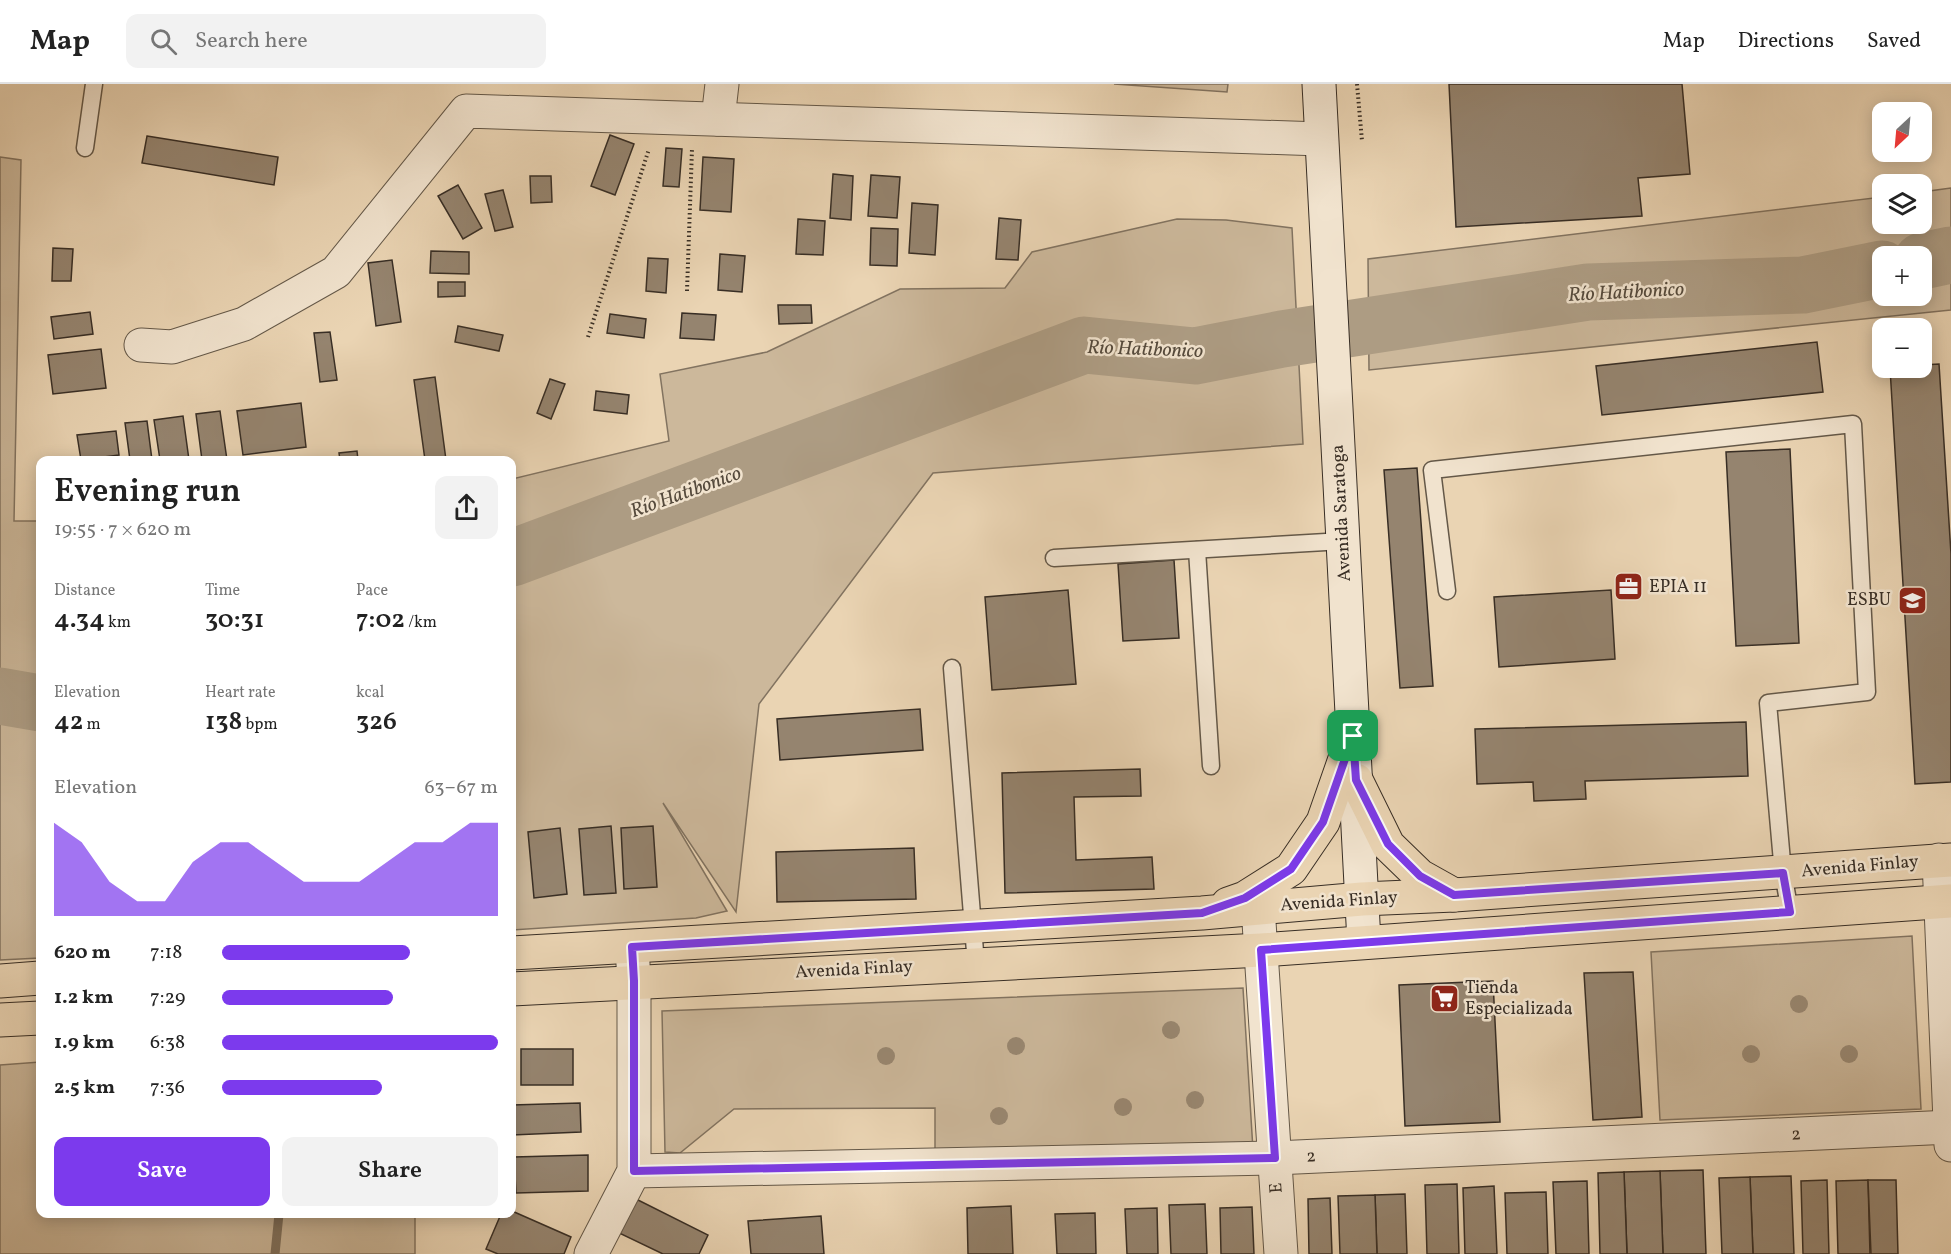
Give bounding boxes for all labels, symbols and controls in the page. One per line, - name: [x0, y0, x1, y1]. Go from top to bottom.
- search box: [126, 14, 546, 68]
- text: Map: [30, 22, 90, 61]
- icon: search: [147, 25, 180, 58]
- text: Search here: [195, 26, 308, 57]
- text: Map: [1663, 27, 1705, 56]
- text: Directions: [1738, 27, 1834, 56]
- text: Saved: [1867, 27, 1921, 56]
- north arrow: [1872, 102, 1932, 162]
- map controls: [1872, 102, 1932, 378]
- button: layers: [1872, 174, 1932, 234]
- button: +: [1872, 246, 1932, 306]
- water label: Río Hatibonico: [1567, 276, 1685, 310]
- button: −: [1872, 318, 1932, 378]
- water label: Río Hatibonico: [1086, 334, 1204, 366]
- street label: Avenida Saratoga: [1326, 444, 1358, 582]
- water label: Río Hatibonico: [627, 460, 745, 526]
- text: Evening run: [54, 470, 241, 516]
- button: share: [435, 476, 498, 539]
- text: 19:55 · 7 × 620 m: [54, 516, 191, 544]
- office icon: EPIA 11: [1612, 571, 1644, 603]
- place label: EPIA 11: [1649, 575, 1707, 600]
- text: Distance: [54, 580, 115, 602]
- text: Time: [205, 580, 240, 602]
- text: Pace: [356, 580, 388, 602]
- school or university icon: ESBU: [1896, 584, 1928, 616]
- place label: ESBU: [1847, 588, 1891, 613]
- text: 4.34: [54, 602, 105, 638]
- text: 30:31: [205, 602, 264, 638]
- text: 7:02: [356, 602, 405, 638]
- text: km: [105, 612, 131, 634]
- text: /km: [405, 612, 437, 634]
- text: Elevation: [54, 682, 121, 704]
- text: Heart rate: [205, 682, 276, 704]
- text: kcal: [356, 682, 384, 704]
- text: 42: [54, 704, 83, 740]
- text: 138: [205, 704, 242, 740]
- text: 326: [356, 704, 397, 740]
- pin: [1327, 710, 1378, 761]
- text: m: [83, 714, 101, 736]
- text: bpm: [242, 714, 278, 736]
- icon: arrive: [1336, 719, 1369, 752]
- text: Elevation: [54, 774, 137, 802]
- text: 63–67 m: [424, 774, 498, 802]
- street label: Avenida Finlay: [1800, 849, 1920, 885]
- street label: Avenida Finlay: [1279, 885, 1399, 919]
- text: 620 m: [54, 939, 111, 967]
- text: 7:18: [150, 939, 182, 967]
- street label: Avenida Finlay: [795, 954, 914, 986]
- place label: Tienda Especializada: [1465, 976, 1573, 1022]
- supermarket icon: Tienda Especializada: [1428, 982, 1460, 1014]
- text: 1.2 km: [54, 984, 114, 1012]
- text: 7:29: [150, 984, 185, 1012]
- text: 1.9 km: [54, 1029, 114, 1057]
- text: 6:38: [150, 1029, 185, 1057]
- text: 2.5 km: [54, 1074, 115, 1102]
- text: 7:36: [150, 1074, 185, 1102]
- street label: 2: [1791, 1122, 1801, 1148]
- button: Save: [54, 1137, 270, 1206]
- button: Share: [282, 1137, 498, 1206]
- street label: 2: [1306, 1144, 1316, 1170]
- street label: E: [1264, 1182, 1290, 1194]

